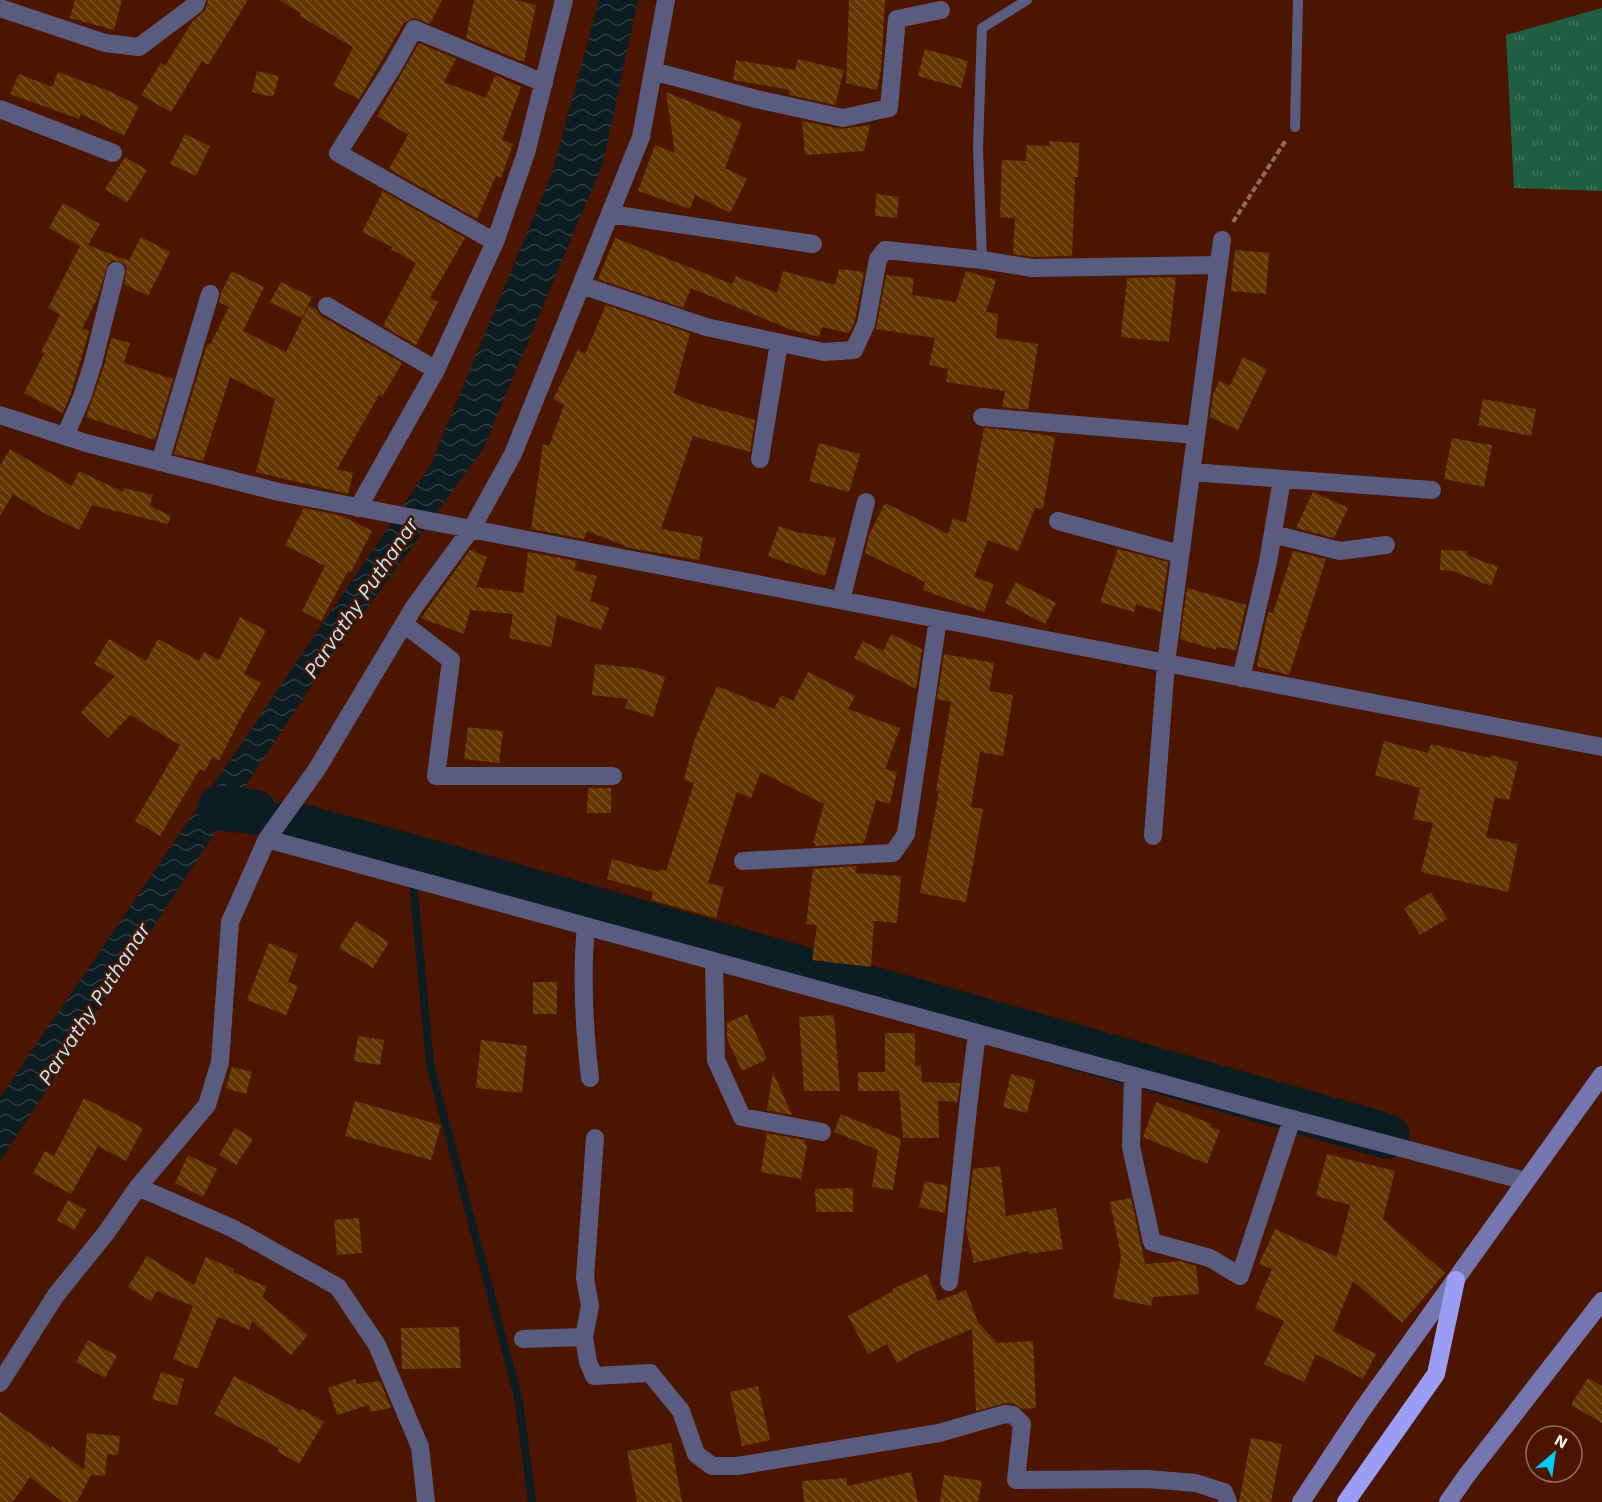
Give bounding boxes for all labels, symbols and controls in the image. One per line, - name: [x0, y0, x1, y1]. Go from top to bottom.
- water label: Parvathy Puthanar: [298, 512, 424, 683]
- water label: Parvathy Puthanar: [32, 917, 156, 1089]
- north arrow: [1524, 1424, 1584, 1484]
- text: N: [1551, 1430, 1571, 1453]

